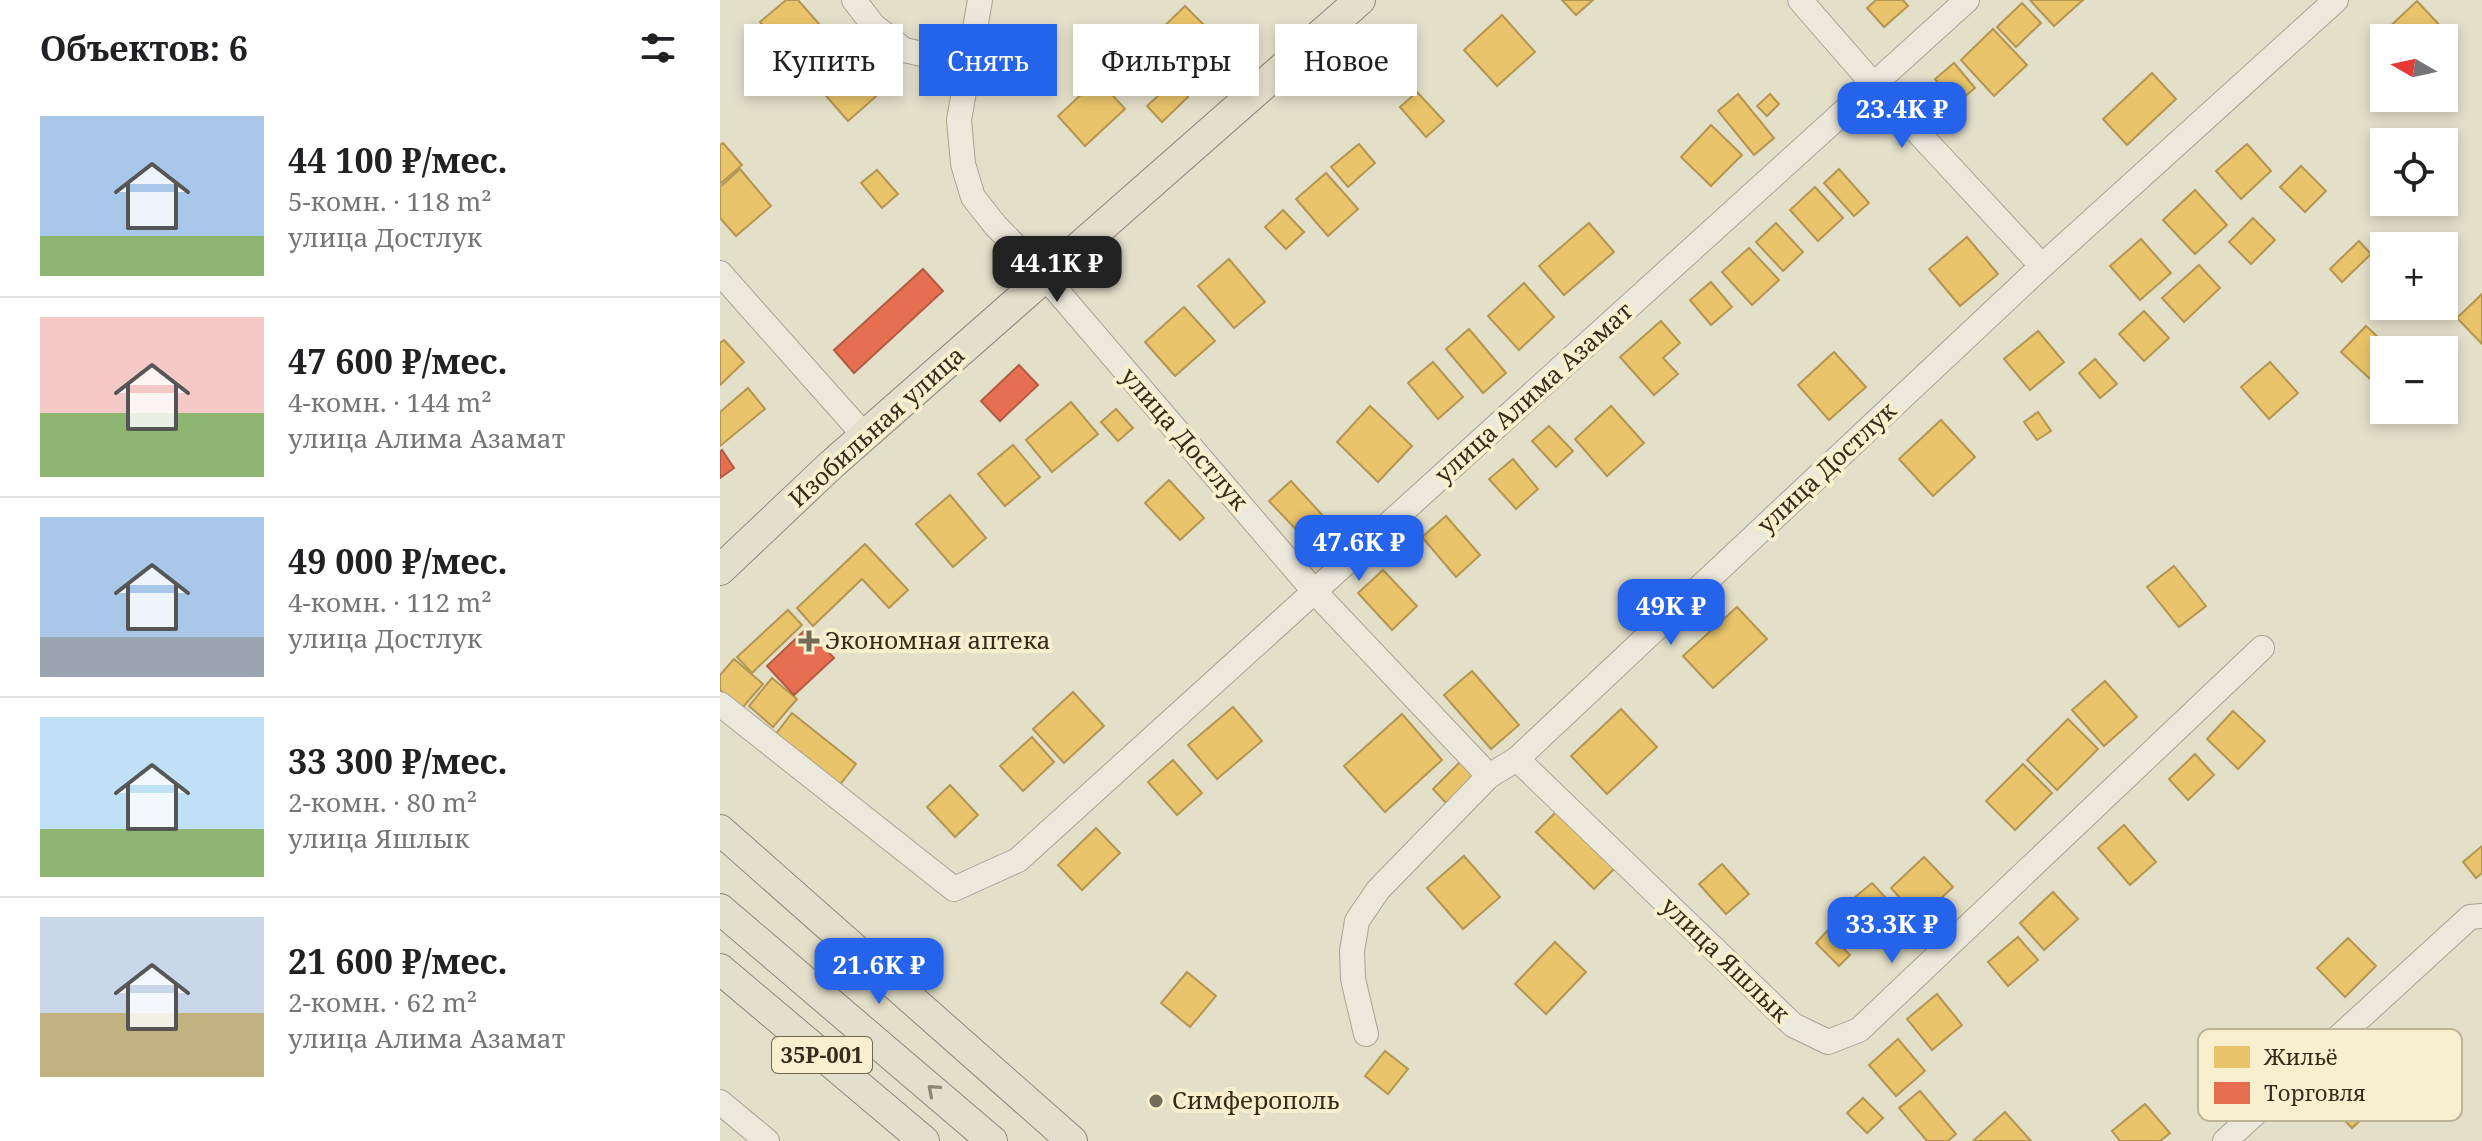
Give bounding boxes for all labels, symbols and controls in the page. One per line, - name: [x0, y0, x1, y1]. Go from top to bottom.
- chip: Купить: [744, 24, 903, 96]
- chip: Снять: [919, 24, 1057, 96]
- chip: Фильтры: [1073, 24, 1259, 96]
- chip: Новое: [1275, 24, 1417, 96]
- north arrow: [2370, 24, 2458, 112]
- map controls: [2370, 24, 2458, 424]
- text: Объектов: 6: [40, 25, 248, 71]
- icon: filters: [636, 26, 680, 70]
- pin: 23.4K ₽: [1828, 82, 1976, 150]
- text: 23.4K ₽: [1856, 90, 1948, 126]
- button: locate: [2370, 128, 2458, 216]
- text: 44 100 ₽/мес.: [288, 137, 508, 183]
- icon: home: [104, 148, 200, 244]
- text: 5-комн. · 118 m²: [288, 183, 492, 219]
- text: улица Достлук: [288, 219, 482, 255]
- button: +: [2370, 232, 2458, 320]
- pin: 44.1K ₽: [983, 236, 1131, 304]
- text: 44.1K ₽: [1011, 244, 1103, 280]
- street label: улица Алима Азамат: [1427, 294, 1639, 490]
- button: −: [2370, 336, 2458, 424]
- text: 47 600 ₽/мес.: [288, 338, 508, 384]
- street label: Изобильная улица: [781, 338, 971, 514]
- icon: home: [104, 349, 200, 445]
- street label: улица Достлук: [1114, 360, 1257, 517]
- text: 4-комн. · 144 m²: [288, 384, 492, 420]
- street label: улица Достлук: [1749, 393, 1903, 540]
- text: улица Алима Азамат: [288, 420, 565, 456]
- pin: 47.6K ₽: [1285, 515, 1433, 583]
- text: 47.6K ₽: [1313, 523, 1405, 559]
- text: 49 000 ₽/мес.: [288, 538, 508, 584]
- icon: home: [104, 549, 200, 645]
- pin: 49K ₽: [1615, 579, 1727, 647]
- text: 4-комн. · 112 m²: [288, 584, 492, 620]
- text: 49K ₽: [1636, 587, 1706, 623]
- text: улица Достлук: [288, 620, 482, 656]
- place label: Экономная аптека: [825, 623, 1051, 656]
- marker: Экономная аптека: [800, 632, 818, 650]
- text: 33 300 ₽/мес.: [288, 738, 508, 784]
- icon: home: [104, 749, 200, 845]
- text: 2-комн. · 80 m²: [288, 784, 477, 820]
- text: улица Яшлык: [288, 820, 469, 856]
- street label: улица Яшлык: [1654, 889, 1798, 1029]
- pin: 33.3K ₽: [1818, 897, 1966, 965]
- text: 33.3K ₽: [1846, 905, 1938, 941]
- text: 21 600 ₽/мес.: [288, 938, 508, 984]
- pin: 21.6K ₽: [805, 938, 953, 1006]
- text: 21.6K ₽: [833, 946, 925, 982]
- icon: home: [104, 949, 200, 1045]
- text: 2-комн. · 62 m²: [288, 984, 477, 1020]
- text: улица Алима Азамат: [288, 1020, 565, 1056]
- legend: [2198, 1029, 2462, 1121]
- road number: 35Р-001: [772, 1037, 872, 1073]
- text: Жильё: [2263, 1041, 2337, 1071]
- text: Торговля: [2264, 1077, 2366, 1107]
- place label: Симферополь: [1172, 1083, 1339, 1116]
- one-way arrow: [928, 1085, 943, 1100]
- marker: Симферополь: [1147, 1092, 1165, 1110]

